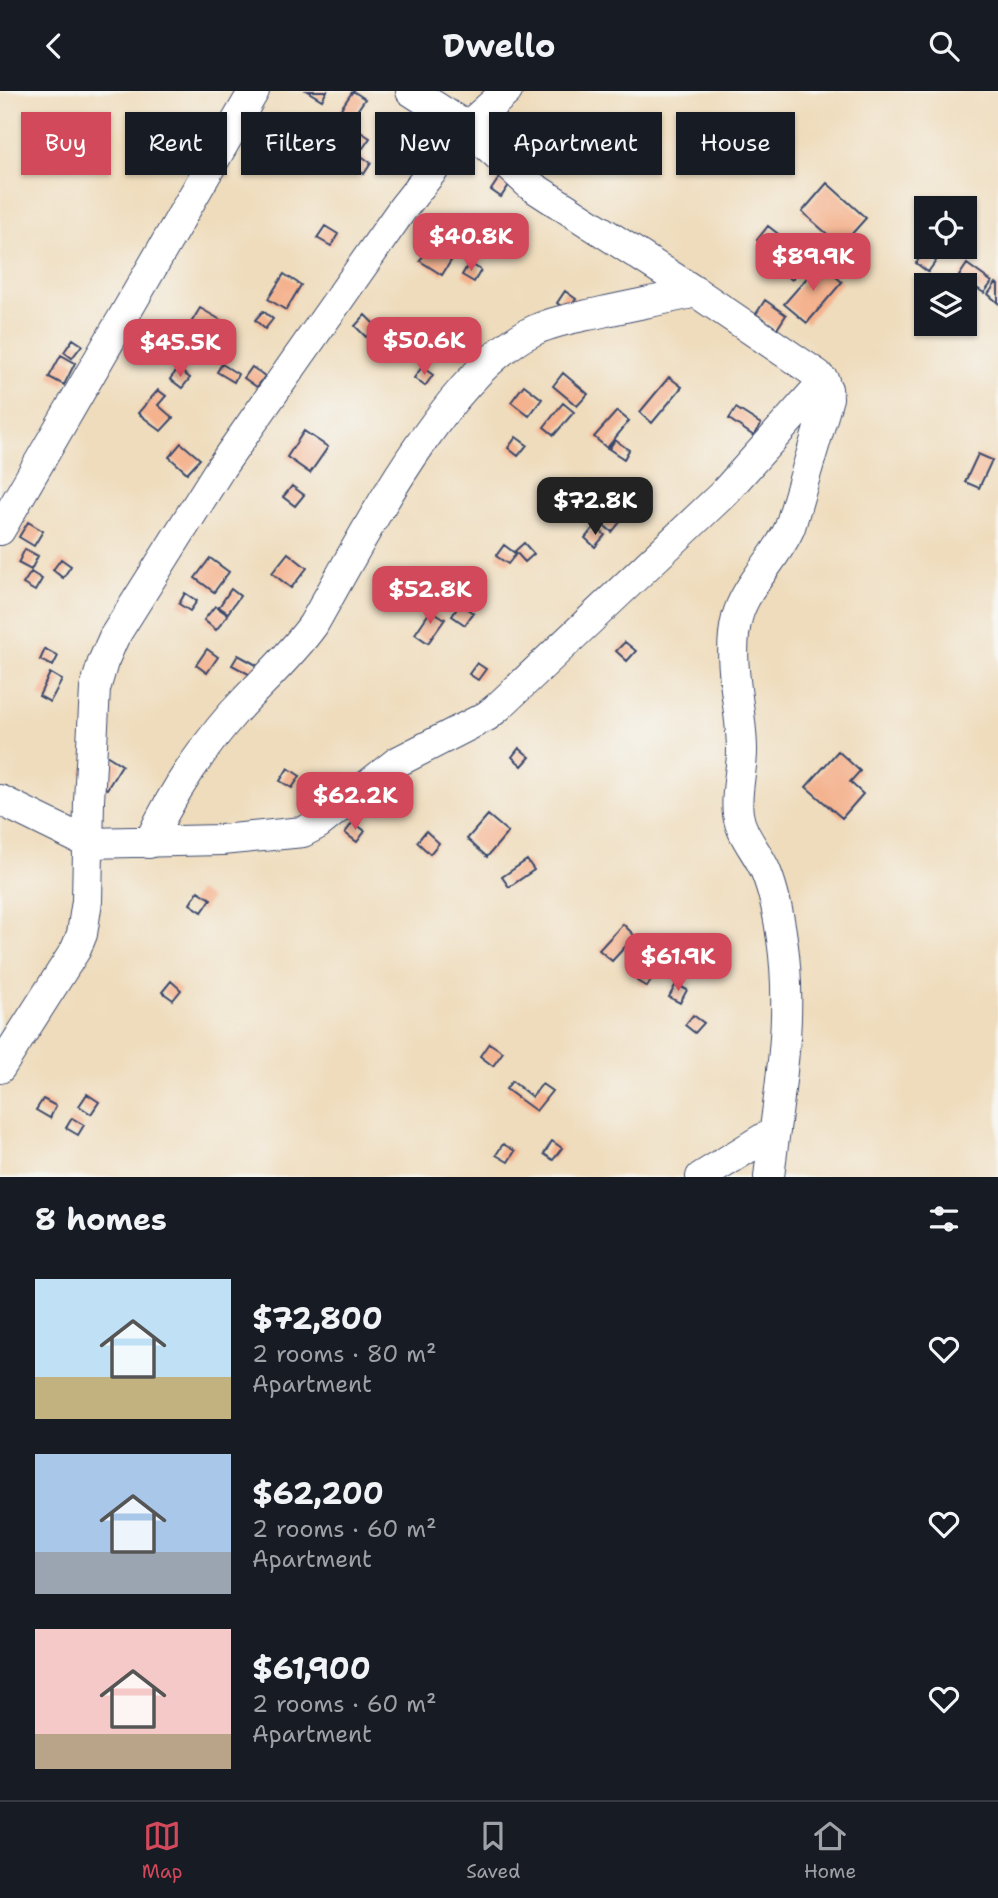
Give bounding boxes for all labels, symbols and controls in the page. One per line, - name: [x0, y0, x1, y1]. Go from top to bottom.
- text: Dwello: [443, 24, 555, 67]
- icon: back: [35, 27, 73, 65]
- icon: search: [925, 27, 963, 65]
- chip: Buy: [21, 112, 111, 175]
- chip: Rent: [125, 112, 227, 175]
- chip: Filters: [241, 112, 361, 175]
- chip: New: [375, 112, 475, 175]
- chip: Apartment: [489, 112, 662, 175]
- chip: House: [676, 112, 795, 175]
- map controls: [914, 196, 977, 336]
- button: locate: [914, 196, 977, 259]
- pin: $40.8K: [414, 213, 528, 273]
- text: $40.8K: [429, 221, 513, 251]
- pin: $89.9K: [756, 233, 870, 293]
- text: $89.9K: [772, 241, 854, 271]
- button: layers: [914, 273, 977, 336]
- pin: $50.6K: [367, 317, 481, 377]
- pin: $45.5K: [123, 320, 237, 379]
- text: $50.6K: [383, 325, 465, 355]
- text: $45.5K: [139, 327, 221, 357]
- pin: $72.8K: [538, 477, 652, 537]
- text: $72.8K: [553, 485, 637, 515]
- pin: $52.8K: [373, 567, 487, 626]
- text: $52.8K: [388, 574, 472, 604]
- pin: $62.2K: [298, 773, 412, 832]
- text: $62.2K: [312, 780, 398, 810]
- pin: $61.9K: [621, 933, 735, 993]
- text: $61.9K: [641, 941, 715, 971]
- text: 8 homes: [35, 1199, 167, 1240]
- icon: filters: [925, 1200, 963, 1238]
- text: $72,800: [252, 1298, 383, 1339]
- icon: home: [91, 1307, 175, 1391]
- icon: heart: [925, 1330, 963, 1368]
- text: 2 rooms · 80 m²: [252, 1339, 437, 1369]
- text: Apartment: [252, 1369, 372, 1399]
- text: $62,200: [252, 1473, 384, 1514]
- icon: home: [91, 1482, 175, 1566]
- icon: heart: [925, 1505, 963, 1543]
- text: 2 rooms · 60 m²: [252, 1514, 437, 1544]
- text: Apartment: [252, 1544, 372, 1574]
- text: $61,900: [252, 1648, 371, 1689]
- icon: home: [91, 1657, 175, 1741]
- icon: heart: [925, 1680, 963, 1718]
- text: 2 rooms · 60 m²: [252, 1689, 437, 1719]
- text: Apartment: [252, 1719, 372, 1749]
- tab: Map: [142, 1817, 183, 1884]
- tab: Saved: [466, 1817, 520, 1884]
- tab: Home: [804, 1817, 856, 1884]

